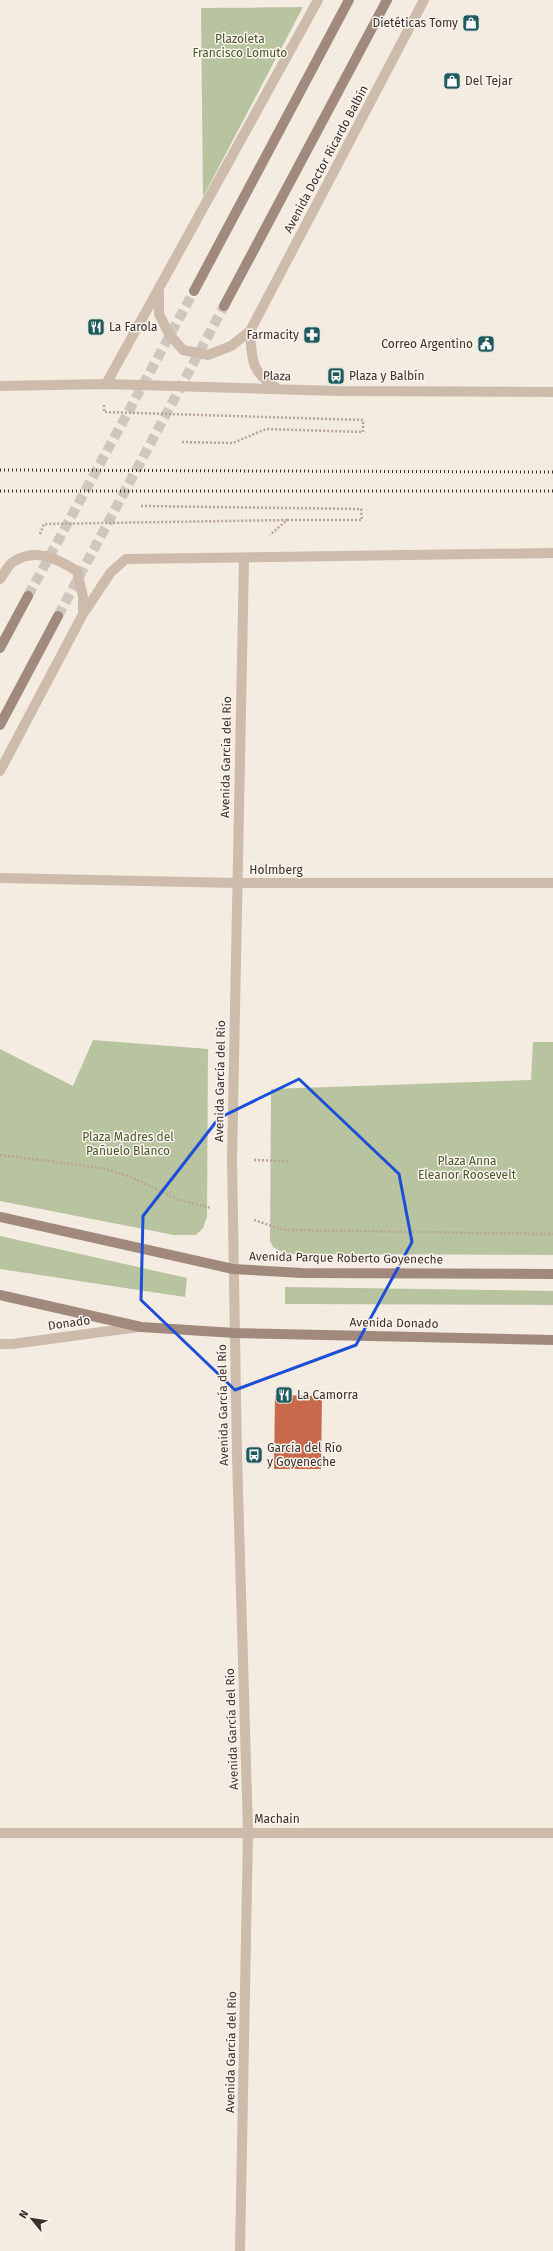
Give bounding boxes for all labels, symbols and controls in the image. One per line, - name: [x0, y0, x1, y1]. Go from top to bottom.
- shop icon: Dietéticas Tomy: [461, 13, 481, 33]
- place label: Dietéticas Tomy: [372, 16, 458, 30]
- park label: Plazoleta Francisco Lomuto: [193, 32, 287, 60]
- shop icon: Del Tejar: [442, 71, 462, 91]
- place label: Del Tejar: [465, 74, 513, 88]
- street label: Avenida Doctor Ricardo Balbín: [281, 83, 371, 235]
- restaurant icon: La Farola: [86, 317, 106, 337]
- place label: La Farola: [109, 320, 158, 334]
- pharmacy icon: Farmacity: [302, 325, 322, 345]
- place label: Farmacity: [247, 328, 299, 342]
- public building icon: Correo Argentino: [476, 334, 496, 354]
- place label: Correo Argentino: [381, 337, 473, 351]
- bus stop icon: Plaza y Balbín: [326, 366, 346, 386]
- street label: Plaza: [263, 369, 291, 383]
- place label: Plaza y Balbín: [349, 369, 424, 383]
- street label: Avenida García del Río: [218, 696, 234, 818]
- street label: Holmberg: [249, 863, 303, 877]
- street label: Avenida García del Río: [212, 1020, 228, 1142]
- park label: Plaza Madres del Pañuelo Blanco: [82, 1130, 174, 1158]
- park label: Plaza Anna Eleanor Roosevelt: [418, 1154, 517, 1182]
- street label: Avenida Parque Roberto Goyeneche: [249, 1249, 443, 1267]
- street label: Donado: [47, 1313, 91, 1333]
- street label: Avenida Donado: [349, 1315, 439, 1331]
- street label: Avenida García del Río: [215, 1344, 231, 1466]
- restaurant icon: La Camorra: [274, 1385, 294, 1405]
- place label: La Camorra: [297, 1388, 358, 1402]
- place label: García del Río y Goyeneche: [267, 1441, 342, 1469]
- bus stop icon: García del Río y Goyeneche: [244, 1445, 264, 1465]
- street label: Avenida García del Río: [223, 1668, 241, 1790]
- street label: Machain: [254, 1812, 300, 1826]
- street label: Avenida García del Río: [223, 1991, 239, 2113]
- north arrow: [12, 2199, 52, 2239]
- text: N: [16, 2208, 31, 2221]

